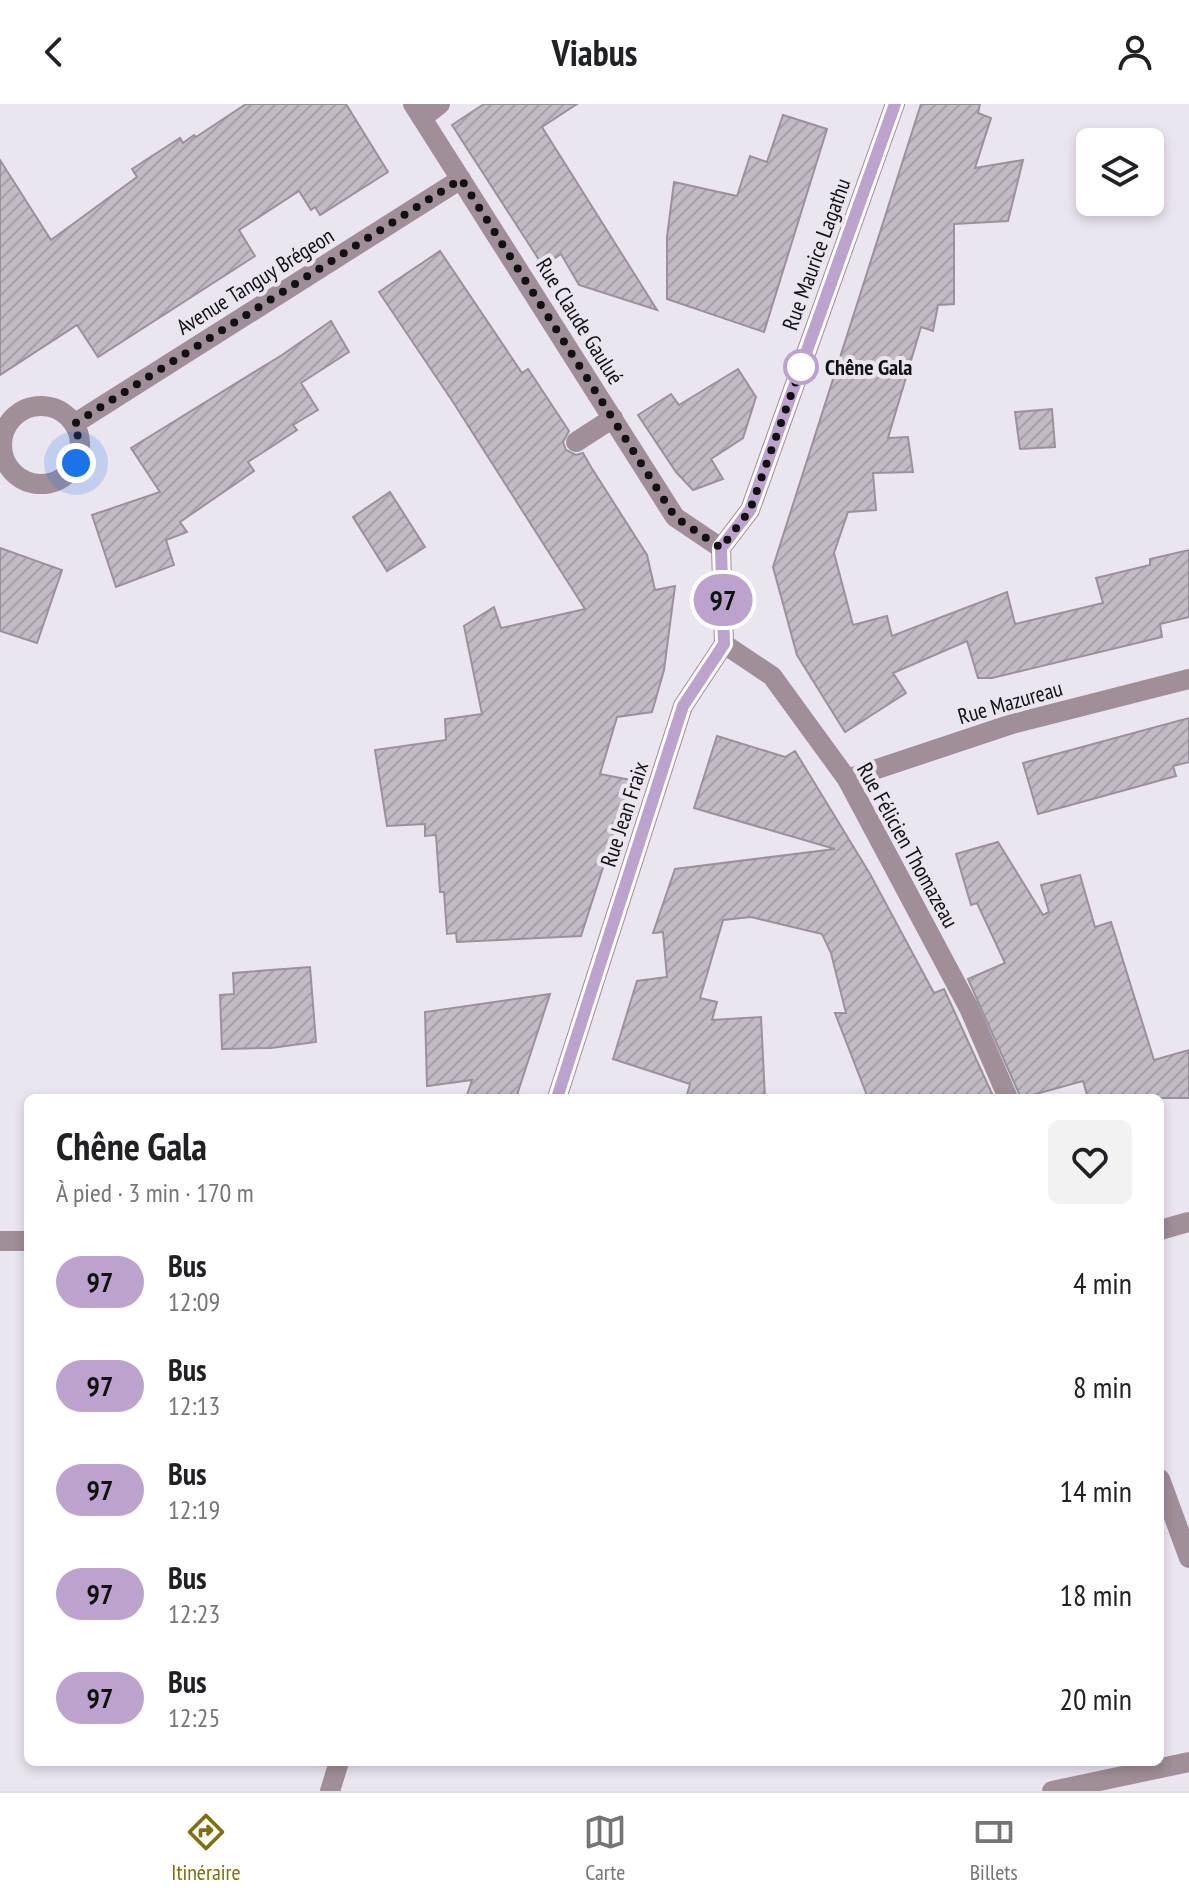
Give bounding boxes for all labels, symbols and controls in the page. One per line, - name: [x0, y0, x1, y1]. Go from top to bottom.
- text: Viabus: [552, 29, 637, 76]
- icon: back: [32, 30, 76, 74]
- icon: person: [1113, 30, 1157, 74]
- map controls: [1076, 128, 1164, 216]
- button: layers: [1076, 128, 1164, 216]
- street label: Rue Maurice Lagathu: [776, 174, 856, 334]
- street label: Avenue Tanguy Brégeon: [171, 221, 339, 341]
- street label: Rue Claude Gaulué: [530, 253, 630, 389]
- marker: Chêne Gala: [784, 350, 818, 384]
- place label: Chêne Gala: [825, 353, 912, 381]
- your location: [56, 443, 96, 483]
- line badge: 97: [687, 574, 759, 626]
- text: 97: [710, 581, 736, 618]
- street label: Rue Mazureau: [954, 674, 1066, 730]
- street label: Rue Félicien Thomazeau: [851, 757, 965, 933]
- street label: Rue Jean Fraix: [594, 758, 654, 870]
- button: heart: [1048, 1120, 1132, 1204]
- text: Chêne Gala: [56, 1121, 207, 1170]
- text: À pied · 3 min · 170 m: [56, 1176, 254, 1209]
- text: Bus: [168, 1246, 207, 1285]
- text: 97: [87, 1263, 113, 1300]
- text: 4 min: [1073, 1263, 1132, 1302]
- text: 12:09: [168, 1285, 220, 1318]
- text: Bus: [168, 1350, 207, 1389]
- text: 97: [87, 1367, 113, 1404]
- text: 8 min: [1073, 1367, 1132, 1406]
- text: 12:13: [168, 1389, 220, 1422]
- text: Bus: [168, 1454, 207, 1493]
- text: 97: [87, 1471, 113, 1508]
- text: 14 min: [1059, 1471, 1132, 1510]
- text: 12:19: [168, 1493, 220, 1526]
- text: Bus: [168, 1558, 207, 1597]
- text: 97: [87, 1575, 113, 1612]
- text: 18 min: [1059, 1575, 1132, 1614]
- text: 12:23: [168, 1597, 220, 1630]
- text: Bus: [168, 1662, 207, 1701]
- text: 97: [87, 1679, 113, 1716]
- text: 20 min: [1059, 1679, 1132, 1718]
- text: 12:25: [168, 1701, 220, 1734]
- tab: Itinéraire: [171, 1810, 241, 1886]
- tab: Carte: [583, 1810, 627, 1886]
- tab: Billets: [970, 1810, 1018, 1886]

